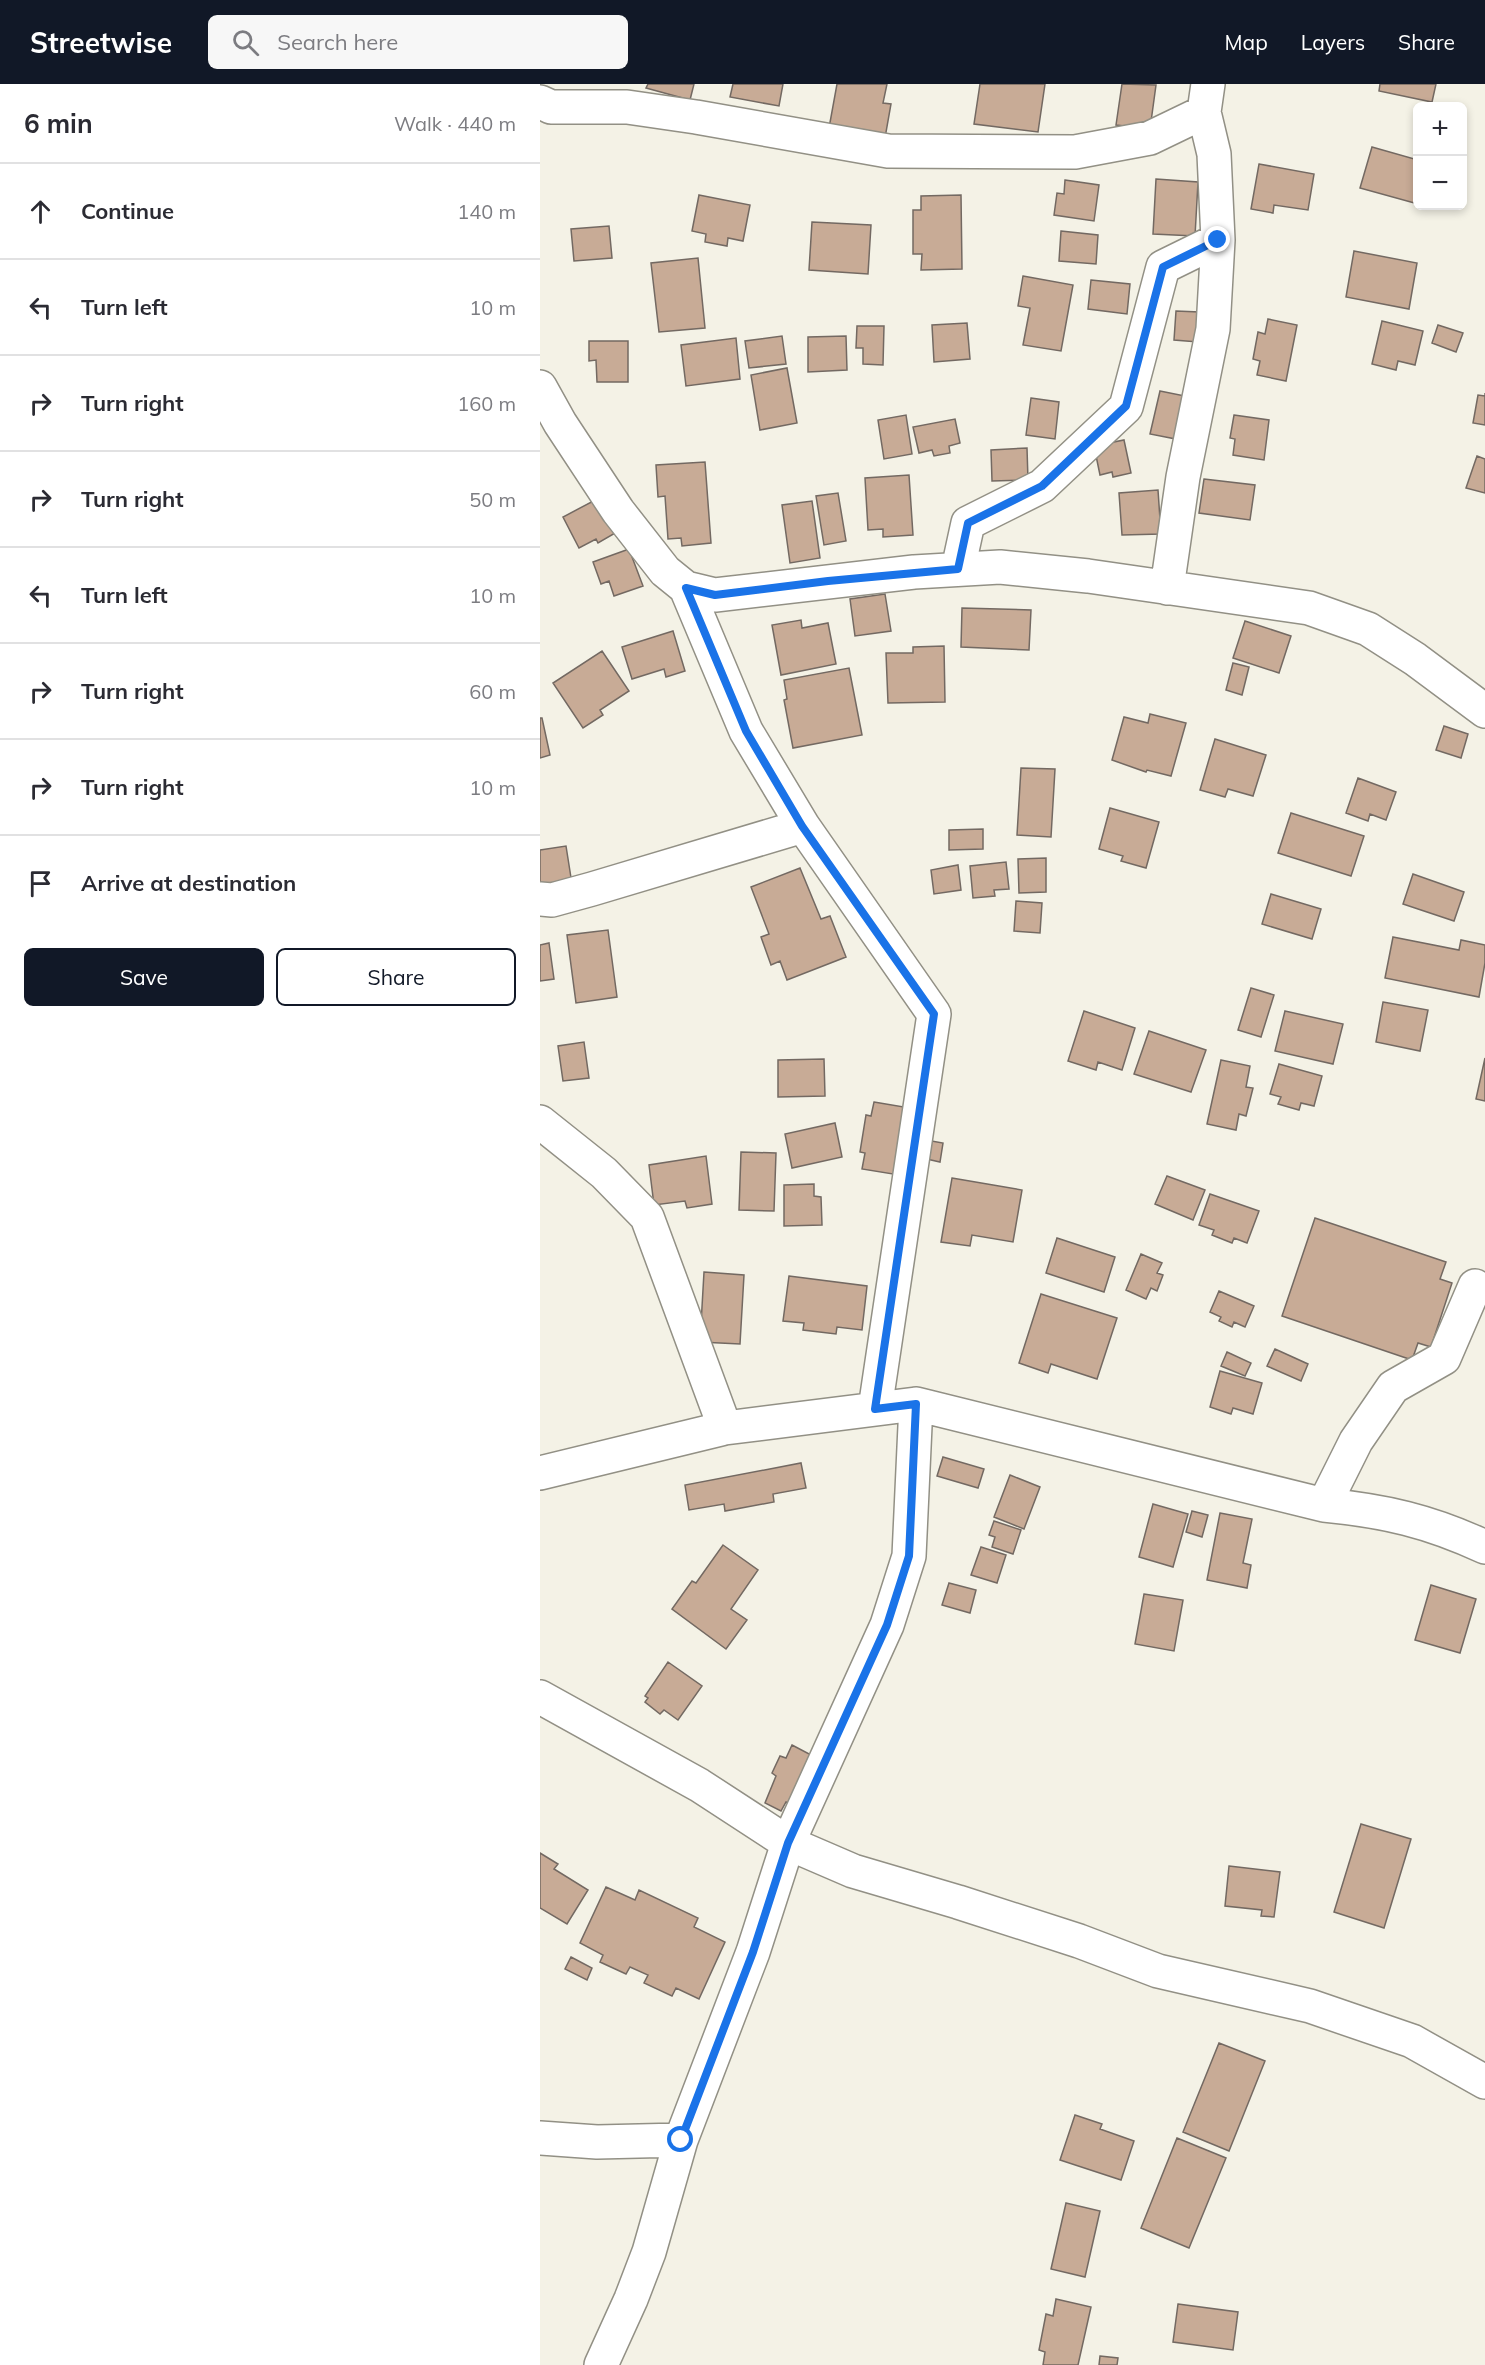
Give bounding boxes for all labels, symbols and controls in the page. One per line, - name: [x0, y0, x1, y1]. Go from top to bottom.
- search box: [208, 15, 628, 69]
- text: Streetwise: [30, 25, 172, 60]
- icon: search: [229, 26, 262, 59]
- text: Search here: [277, 28, 398, 56]
- text: Map: [1225, 29, 1268, 55]
- text: Layers: [1301, 29, 1365, 55]
- text: Share: [1398, 29, 1455, 55]
- map controls: [1413, 102, 1467, 210]
- button: +: [1413, 102, 1467, 156]
- text: 6 min: [24, 107, 93, 140]
- text: Walk · 440 m: [394, 111, 516, 136]
- button: −: [1413, 156, 1467, 210]
- icon: ahead: [24, 195, 57, 228]
- text: Continue: [81, 197, 174, 225]
- text: 140 m: [457, 199, 516, 224]
- route end: [1204, 226, 1230, 252]
- icon: left: [24, 291, 57, 324]
- text: Turn left: [81, 293, 168, 321]
- text: 10 m: [469, 295, 516, 320]
- icon: right: [24, 387, 57, 420]
- text: Turn right: [81, 389, 184, 417]
- text: 160 m: [457, 391, 516, 416]
- icon: right: [24, 483, 57, 516]
- text: Turn right: [81, 485, 184, 513]
- text: 50 m: [469, 487, 516, 512]
- icon: left: [24, 579, 57, 612]
- text: Turn left: [81, 581, 168, 609]
- text: 10 m: [469, 583, 516, 608]
- icon: right: [24, 675, 57, 708]
- text: Turn right: [81, 677, 184, 705]
- text: 60 m: [469, 679, 516, 704]
- icon: right: [24, 771, 57, 804]
- text: Turn right: [81, 773, 184, 801]
- text: 10 m: [469, 775, 516, 800]
- icon: arrive: [24, 867, 57, 900]
- text: Arrive at destination: [81, 869, 296, 897]
- button: Save: [24, 948, 264, 1006]
- button: Share: [276, 948, 516, 1006]
- route start: [667, 2126, 693, 2152]

